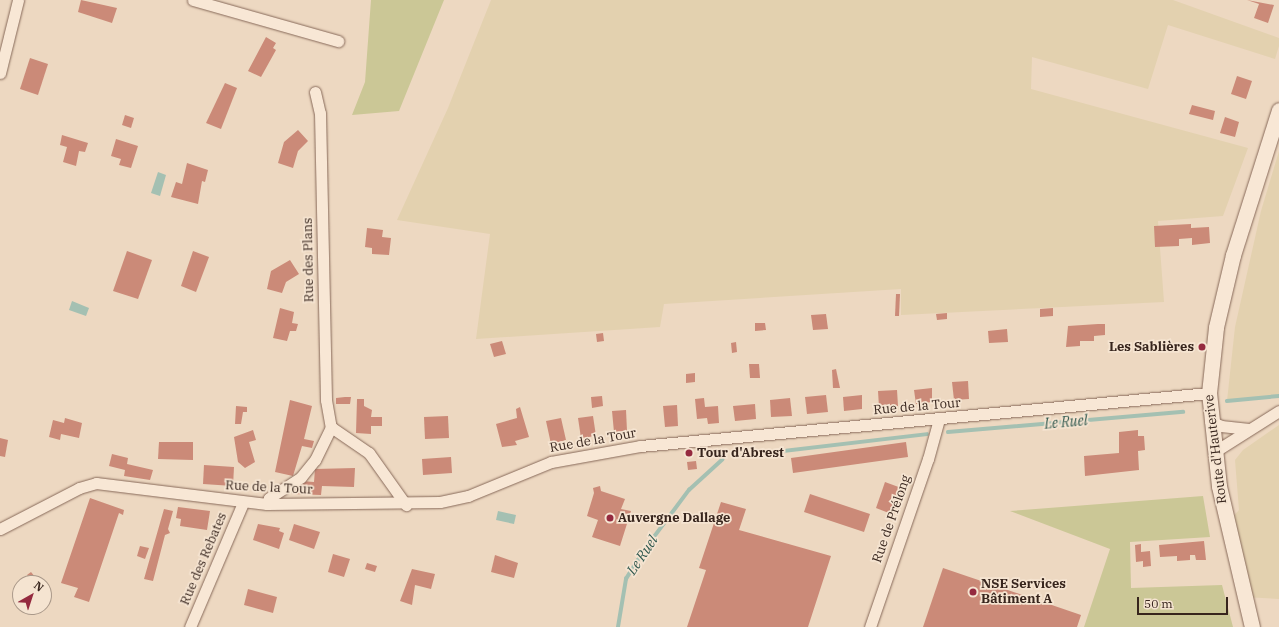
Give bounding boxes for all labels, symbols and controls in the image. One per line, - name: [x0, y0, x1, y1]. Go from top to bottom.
- street label: Rue des Plans: [300, 218, 318, 302]
- place label: Les Sablières: [1109, 339, 1194, 355]
- marker: Les Sablières: [1197, 342, 1207, 352]
- street label: Route d'Hauterive: [1202, 393, 1230, 505]
- street label: Rue de la Tour: [873, 395, 961, 419]
- water label: Le Ruel: [1044, 412, 1088, 432]
- street label: Rue de la Tour: [548, 426, 638, 456]
- place label: Tour d'Abrest: [697, 445, 784, 461]
- marker: Tour d'Abrest: [684, 448, 694, 458]
- street label: Rue de Prélong: [870, 473, 914, 565]
- street label: Rue de la Tour: [225, 478, 313, 498]
- street label: Rue des Rebates: [177, 510, 231, 608]
- place label: Auvergne Dallage: [618, 510, 730, 526]
- marker: Auvergne Dallage: [605, 513, 615, 523]
- water label: Le Ruel: [623, 532, 661, 578]
- north arrow: [12, 575, 52, 615]
- place label: NSE Services Bâtiment A: [981, 577, 1066, 608]
- text: N: [31, 578, 47, 595]
- marker: NSE Services Bâtiment A: [968, 587, 978, 597]
- scale bar: [1139, 589, 1230, 615]
- text: 50 m: [1144, 596, 1173, 611]

